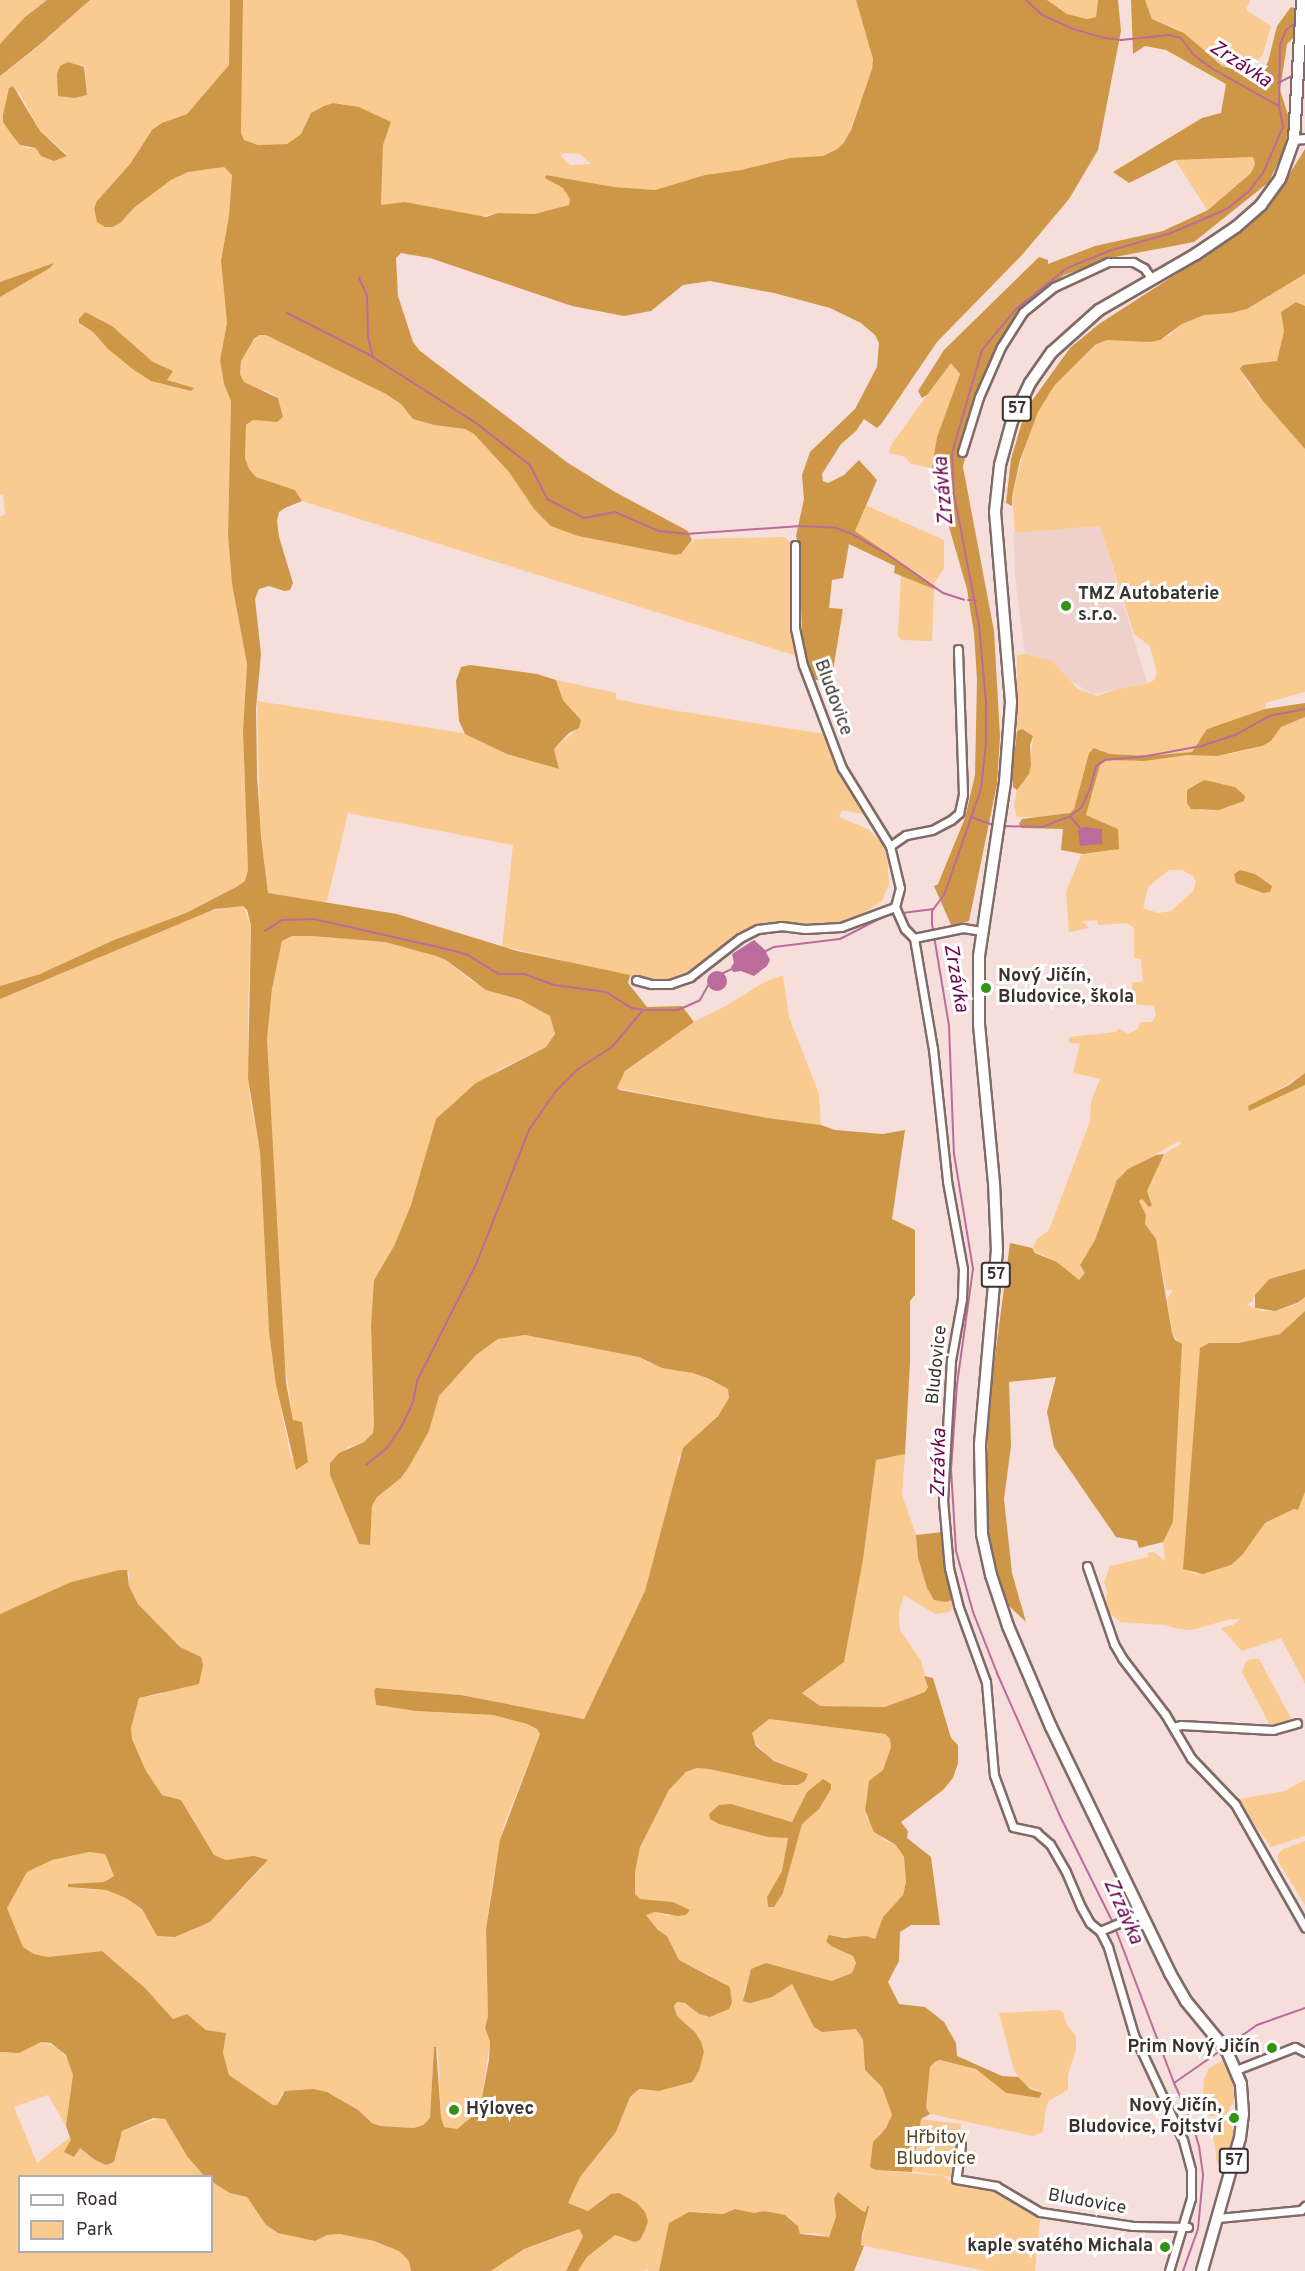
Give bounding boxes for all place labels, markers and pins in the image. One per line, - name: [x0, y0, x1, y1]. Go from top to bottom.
- place label: TMZ Autobaterie s.r.o.: [1078, 585, 1220, 628]
- marker: TMZ Autobaterie s.r.o.: [1059, 599, 1073, 613]
- place label: Nový Jičín, Bludovice, škola: [998, 967, 1134, 1010]
- marker: Nový Jičín, Bludovice, škola: [979, 981, 993, 995]
- place label: Prim Nový Jičín: [1127, 2037, 1260, 2059]
- marker: Prim Nový Jičín: [1265, 2041, 1279, 2055]
- place label: Nový Jičín, Bludovice, Fojtství: [1068, 2097, 1222, 2140]
- place label: Hýlovec: [466, 2099, 534, 2121]
- marker: Hýlovec: [447, 2103, 461, 2117]
- marker: Nový Jičín, Bludovice, Fojtství: [1227, 2111, 1241, 2125]
- place label: kaple svatého Michala: [967, 2236, 1153, 2258]
- marker: kaple svatého Michala: [1158, 2240, 1172, 2254]

